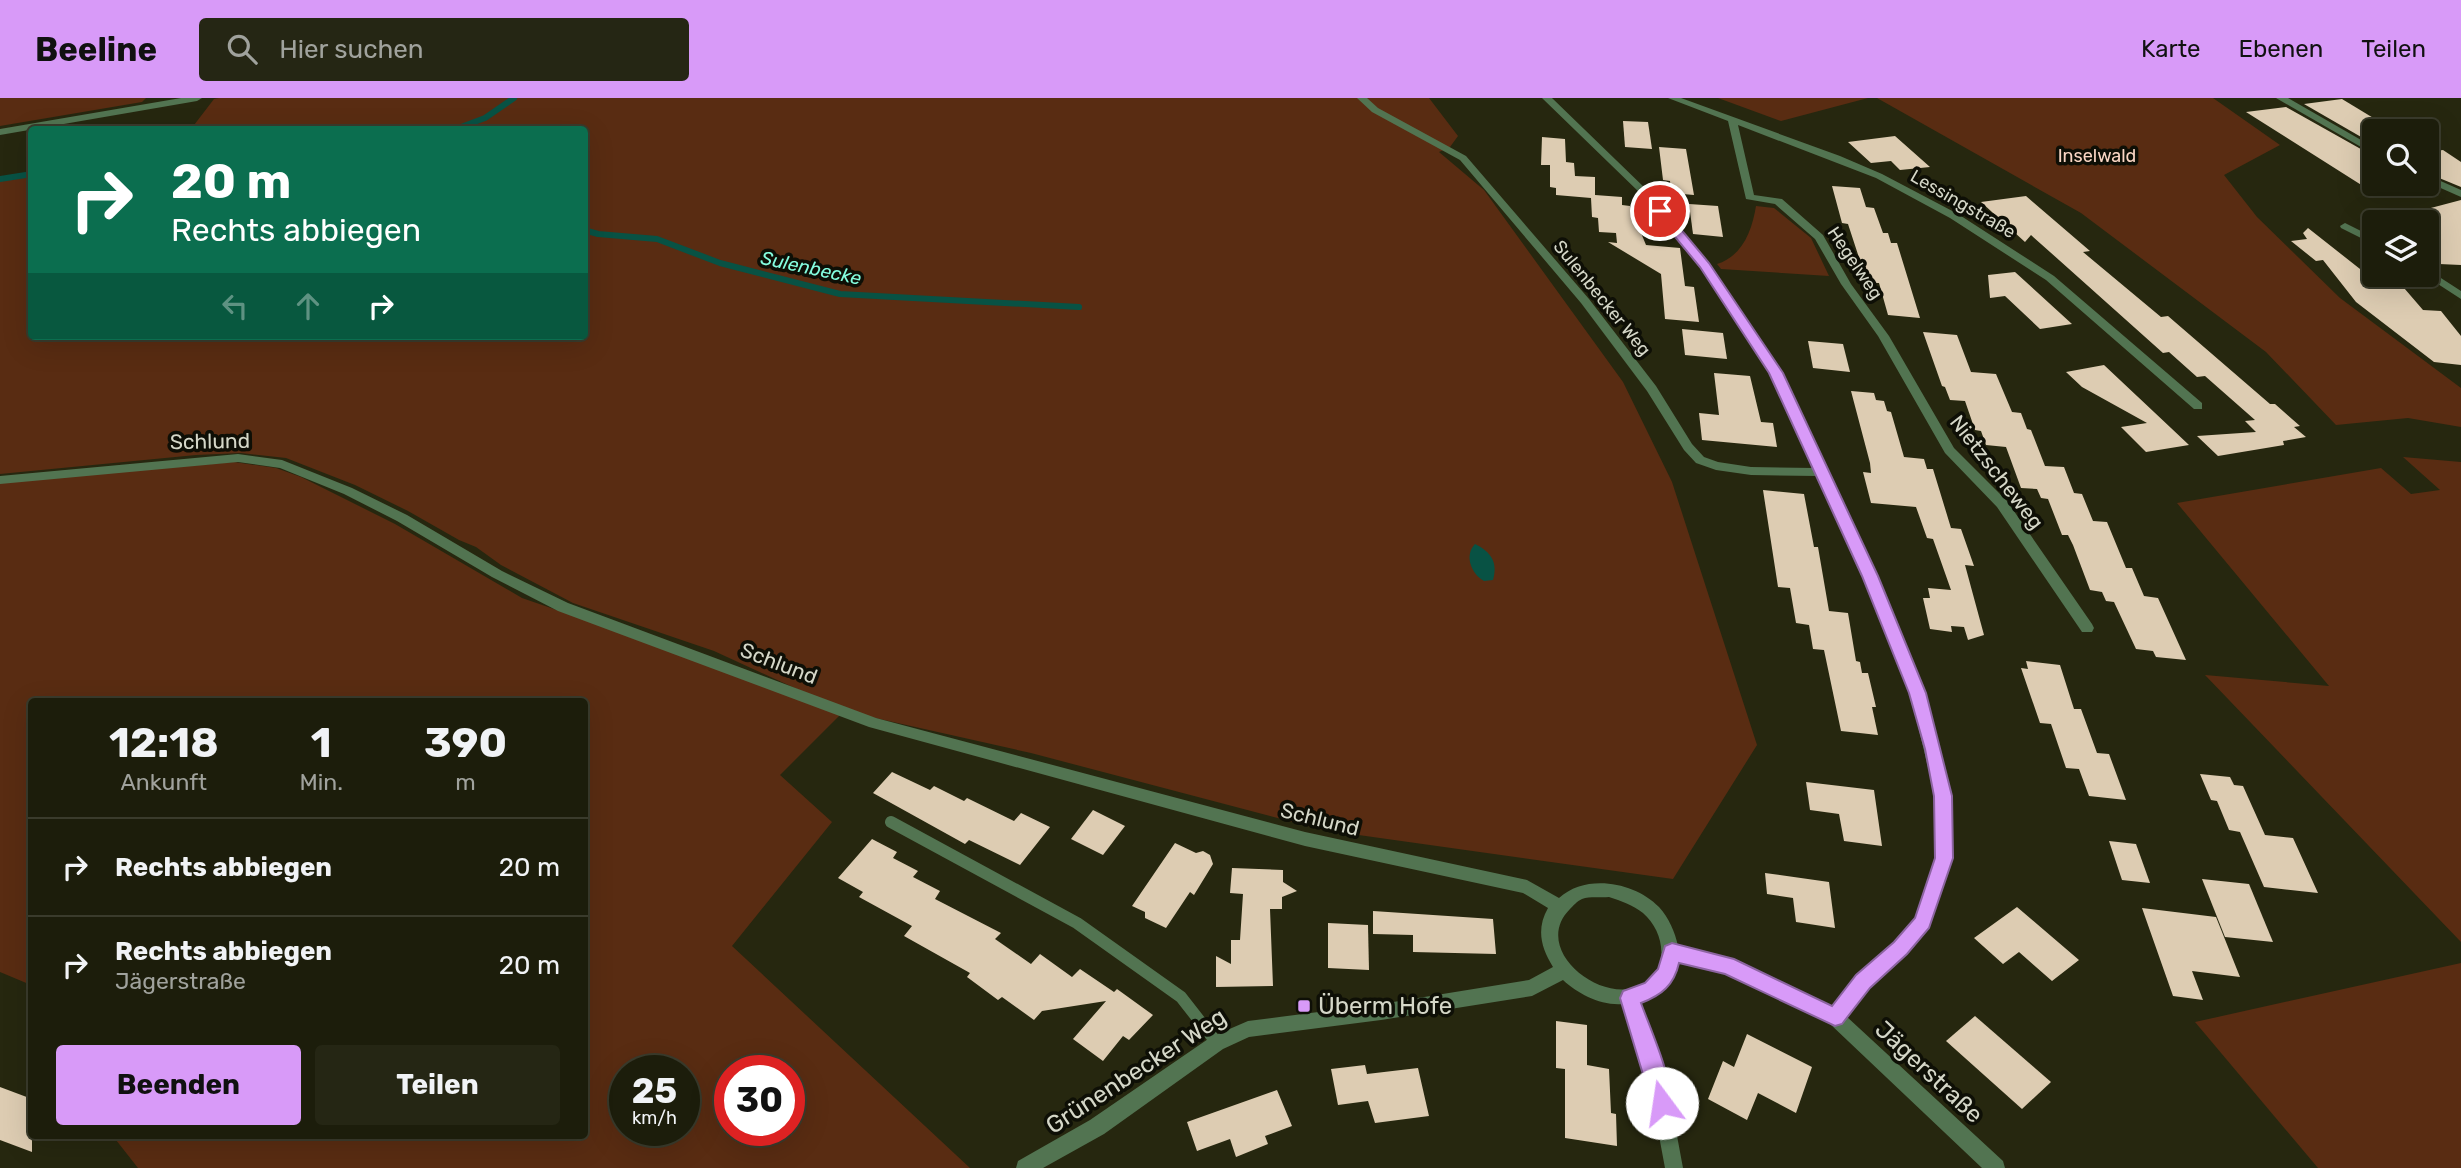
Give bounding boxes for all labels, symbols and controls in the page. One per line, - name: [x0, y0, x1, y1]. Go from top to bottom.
- search box: [199, 18, 689, 81]
- text: Beeline: [35, 30, 157, 69]
- icon: search: [223, 30, 261, 68]
- text: Hier suchen: [279, 34, 424, 65]
- text: Karte: [2141, 35, 2201, 63]
- text: Ebenen: [2239, 35, 2323, 63]
- text: Teilen: [2361, 35, 2426, 63]
- map controls: [2362, 119, 2439, 287]
- button: search: [2362, 119, 2439, 196]
- park label: Inselwald: [2058, 145, 2136, 167]
- text: 20 m: [171, 152, 292, 210]
- icon: right: [56, 154, 147, 245]
- street label: Lessingstraße: [1906, 165, 2020, 243]
- pin: [1630, 181, 1690, 241]
- icon: arrive: [1641, 192, 1679, 230]
- button: layers: [2362, 210, 2439, 287]
- text: Rechts abbiegen: [171, 211, 421, 249]
- street label: Hegelweg: [1823, 222, 1887, 304]
- street label: Sulenbecker Weg: [1549, 236, 1655, 360]
- water label: Sulenbecke: [759, 246, 864, 290]
- icon: left: [216, 287, 254, 325]
- icon: ahead: [289, 287, 327, 325]
- icon: right: [362, 287, 400, 325]
- street label: Nietzscheweg: [1945, 410, 2049, 534]
- street label: Schlund: [170, 428, 250, 454]
- street label: Schlund: [737, 637, 821, 689]
- text: 12:18: [109, 718, 219, 768]
- text: 1: [311, 718, 332, 768]
- text: 390: [424, 718, 507, 768]
- text: Ankunft: [120, 768, 207, 796]
- text: Min.: [300, 768, 343, 796]
- text: m: [455, 768, 476, 796]
- street label: Schlund: [1278, 797, 1362, 841]
- icon: right: [56, 848, 94, 886]
- text: Rechts abbiegen: [115, 852, 332, 883]
- text: 20 m: [499, 852, 560, 883]
- text: Rechts abbiegen: [115, 936, 332, 967]
- icon: right: [56, 946, 94, 984]
- text: 20 m: [499, 950, 560, 981]
- text: Jägerstraße: [115, 967, 246, 995]
- place label: Überm Hofe: [1318, 992, 1452, 1020]
- marker: Überm Hofe: [1296, 998, 1312, 1014]
- street label: Grünenbecker Weg: [1041, 1002, 1231, 1140]
- street label: Jägerstraße: [1869, 1015, 1989, 1129]
- button: Beenden: [56, 1045, 301, 1125]
- button: Teilen: [315, 1045, 560, 1125]
- speed limit sign: 30: [714, 1055, 805, 1146]
- position arrow: [1625, 1066, 1699, 1140]
- text: 25: [632, 1070, 677, 1112]
- text: km/h: [632, 1107, 677, 1129]

